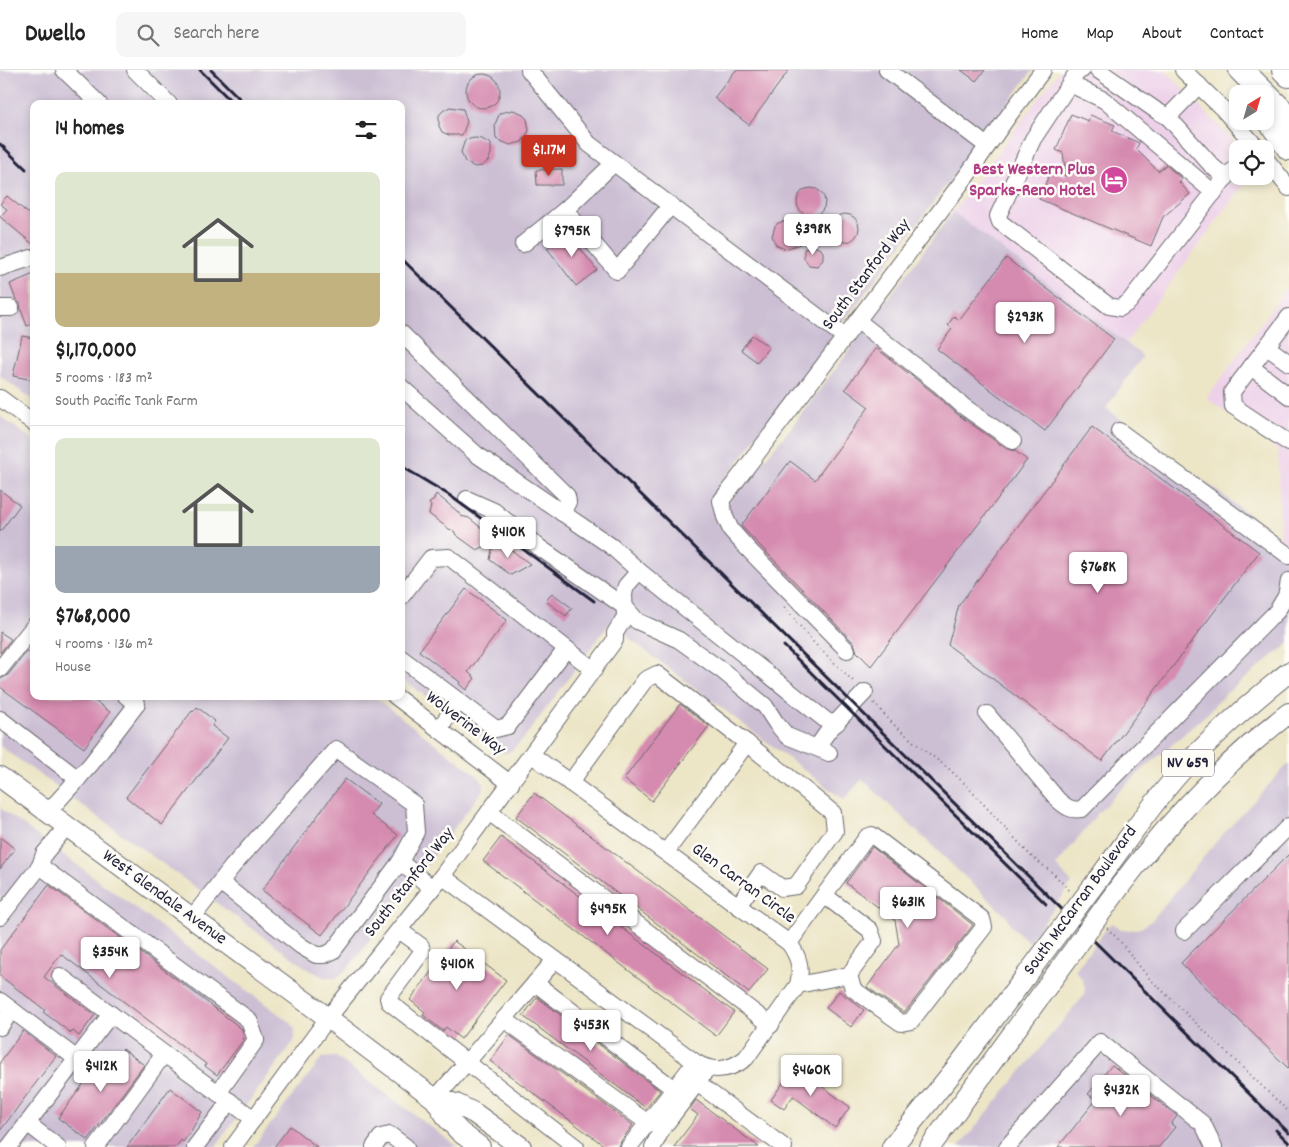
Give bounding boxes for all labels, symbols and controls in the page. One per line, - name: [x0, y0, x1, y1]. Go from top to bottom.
- search box: [116, 12, 466, 57]
- text: Dwello: [25, 18, 86, 52]
- icon: search: [134, 21, 162, 49]
- text: Search here: [174, 21, 259, 48]
- text: Home: [1021, 22, 1058, 47]
- text: Map: [1086, 22, 1114, 47]
- text: About: [1142, 22, 1182, 47]
- text: Contact: [1210, 22, 1264, 47]
- north arrow: [1229, 85, 1274, 130]
- map controls: [1229, 85, 1274, 185]
- text: 14 homes: [55, 115, 125, 145]
- icon: filters: [352, 116, 380, 144]
- pin: $1.17M: [508, 134, 590, 177]
- text: $1.17M: [532, 139, 566, 162]
- button: locate: [1229, 140, 1274, 185]
- place label: Best Western Plus Sparks-Reno Hotel: [969, 158, 1096, 204]
- hotel icon: Best Western Plus Sparks-Reno Hotel: [1099, 165, 1129, 195]
- icon: home: [173, 205, 263, 295]
- pin: $398K: [778, 214, 848, 256]
- street label: South Stanford Way: [817, 214, 918, 336]
- pin: $795K: [537, 216, 607, 258]
- text: $398K: [795, 218, 831, 241]
- text: $795K: [554, 220, 590, 243]
- pin: $293K: [990, 302, 1060, 344]
- text: $293K: [1007, 306, 1043, 329]
- text: $1,170,000: [55, 337, 137, 367]
- text: 5 rooms · 183 m²: [55, 367, 152, 390]
- text: South Pacific Tank Farm: [55, 390, 198, 413]
- icon: home: [173, 470, 263, 560]
- pin: $410K: [473, 516, 543, 559]
- text: $410K: [491, 521, 525, 544]
- pin: $768K: [1063, 552, 1133, 594]
- text: $768K: [1080, 556, 1116, 579]
- text: $768,000: [55, 603, 131, 633]
- text: 4 rooms · 136 m²: [55, 633, 153, 656]
- text: House: [55, 656, 91, 679]
- street label: Wolverine Way: [420, 686, 511, 763]
- road number: NV 659: [1162, 750, 1214, 776]
- street label: South McCarran Boulevard: [1018, 821, 1144, 981]
- street label: South Stanford Way: [359, 822, 461, 943]
- street label: Glen Carran Circle: [686, 838, 800, 930]
- street label: West Glendale Avenue: [97, 844, 232, 952]
- pin: $631K: [873, 886, 943, 929]
- text: $631K: [891, 891, 925, 914]
- pin: $495K: [573, 894, 643, 936]
- text: $495K: [590, 898, 626, 921]
- pin: $354K: [75, 936, 145, 979]
- text: $354K: [92, 941, 128, 964]
- pin: $410K: [422, 948, 492, 991]
- text: $410K: [440, 953, 474, 976]
- pin: $453K: [556, 1010, 626, 1052]
- text: $453K: [573, 1014, 609, 1037]
- pin: $412K: [66, 1050, 136, 1093]
- pin: $460K: [776, 1054, 846, 1097]
- text: $412K: [85, 1055, 117, 1078]
- text: $460K: [792, 1059, 830, 1082]
- pin: $432K: [1086, 1074, 1156, 1117]
- text: $432K: [1103, 1079, 1139, 1102]

